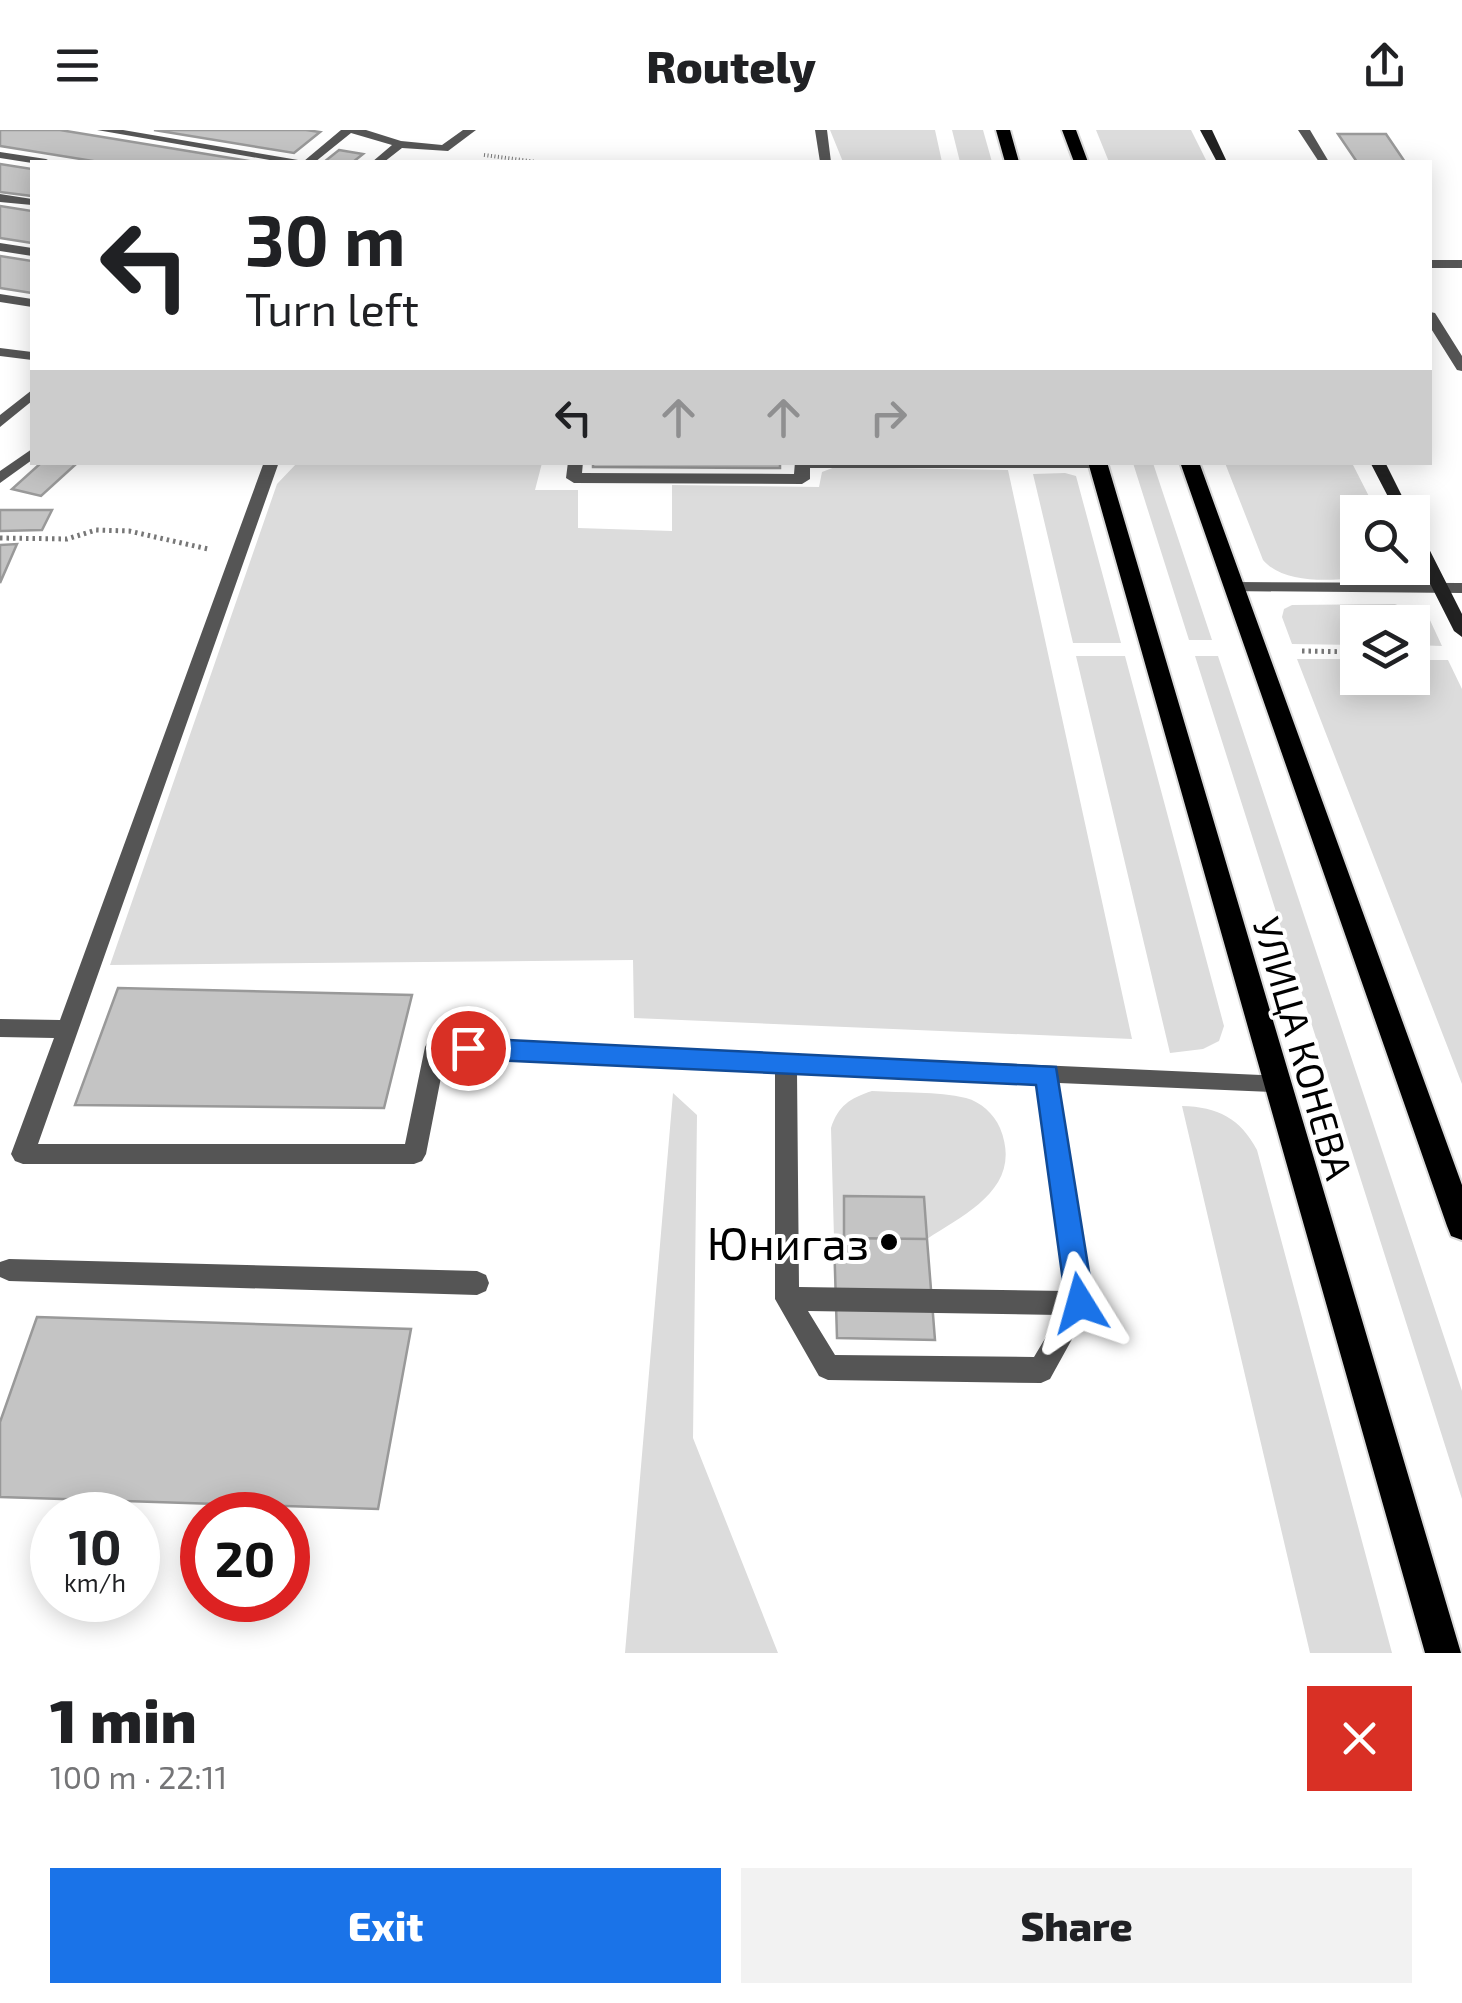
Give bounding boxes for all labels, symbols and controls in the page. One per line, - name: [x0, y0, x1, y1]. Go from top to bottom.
- icon: menu: [50, 38, 105, 93]
- text: Routely: [646, 38, 816, 92]
- icon: share: [1357, 38, 1412, 93]
- text: 30 m: [245, 196, 406, 280]
- icon: left: [80, 200, 210, 330]
- text: Turn left: [245, 281, 419, 335]
- icon: left: [546, 390, 601, 445]
- icon: ahead: [651, 390, 706, 445]
- icon: ahead: [756, 390, 811, 445]
- icon: right: [861, 390, 916, 445]
- map controls: [1340, 495, 1430, 695]
- button: search: [1340, 495, 1430, 585]
- button: layers: [1340, 605, 1430, 695]
- street label: УЛИЦА КОНЕВА: [1245, 912, 1364, 1185]
- pin: [426, 1006, 511, 1091]
- icon: arrive: [441, 1021, 496, 1076]
- place label: Юнигаз: [707, 1215, 869, 1269]
- marker: Юнигаз: [878, 1231, 900, 1253]
- position arrow: [1028, 1251, 1132, 1355]
- speed limit sign: 20: [180, 1492, 310, 1622]
- text: 10: [68, 1515, 122, 1575]
- text: km/h: [64, 1567, 126, 1597]
- text: 1 min: [50, 1683, 197, 1755]
- button: close: [1307, 1686, 1412, 1791]
- text: 100 m · 22:11: [50, 1757, 227, 1795]
- button: Exit: [50, 1868, 721, 1983]
- button: Share: [741, 1868, 1412, 1983]

